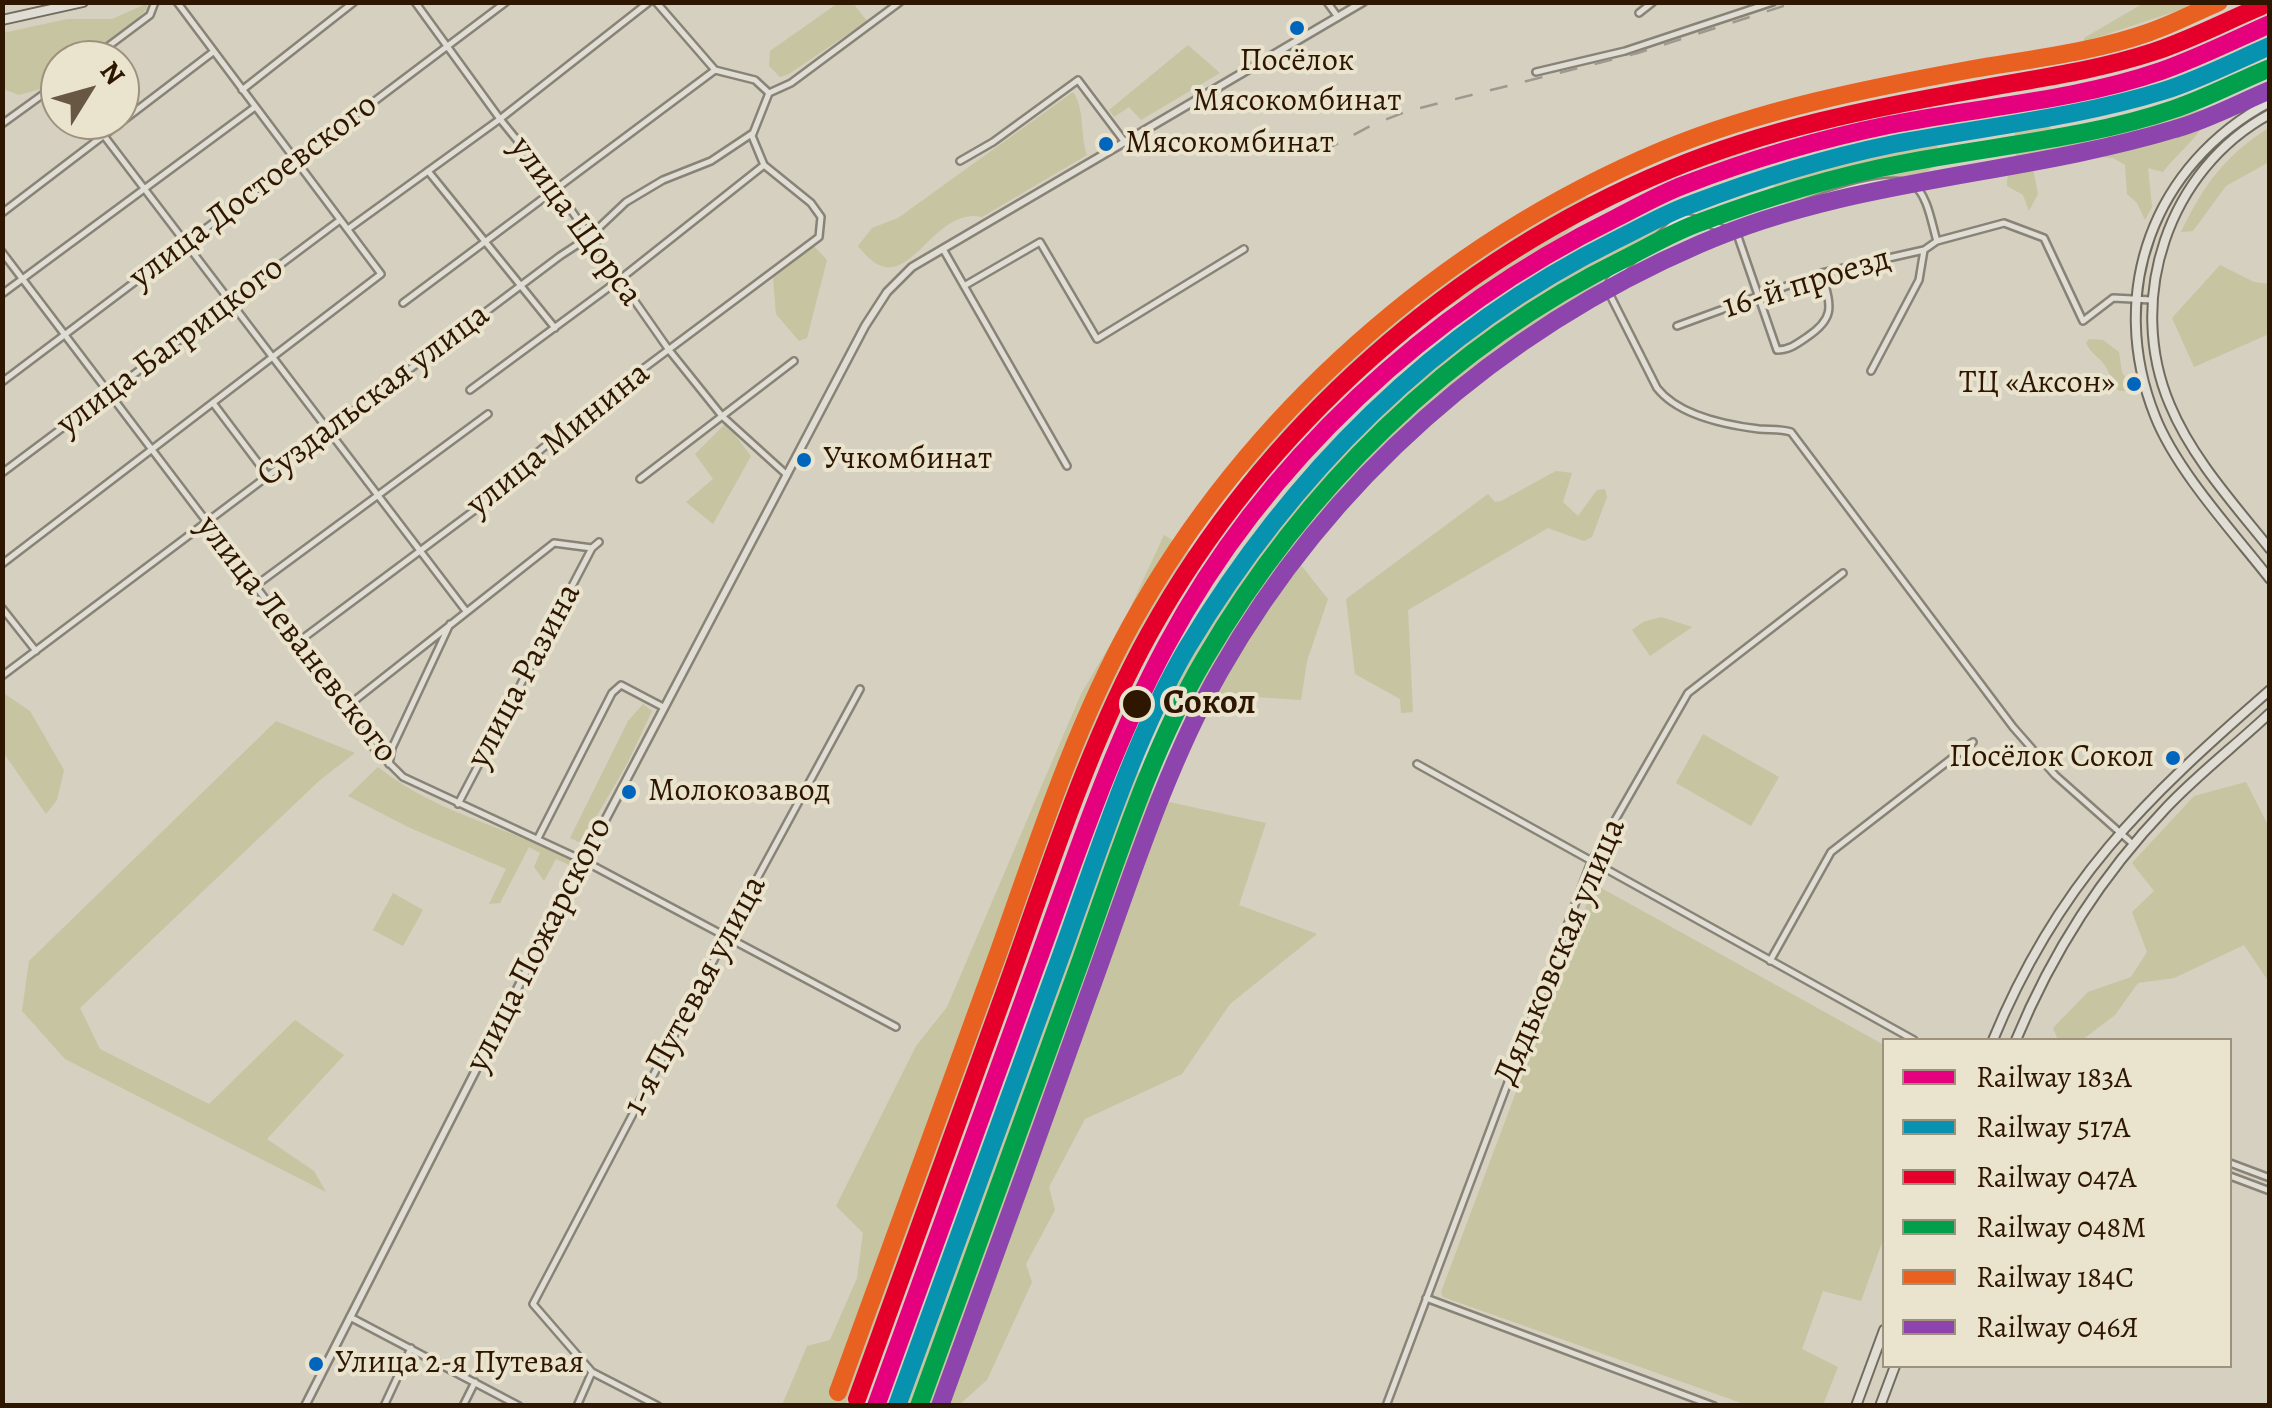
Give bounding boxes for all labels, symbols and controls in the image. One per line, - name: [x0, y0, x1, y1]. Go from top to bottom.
- marker: Посёлок Мясокомбинат: [1287, 18, 1307, 38]
- north arrow: [40, 40, 140, 140]
- place label: Посёлок Мясокомбинат: [1193, 43, 1401, 118]
- text: N: [91, 54, 134, 93]
- street label: улица Достоевского: [122, 85, 386, 299]
- place label: Мясокомбинат: [1125, 125, 1334, 163]
- street label: улица Щорса: [499, 129, 651, 315]
- marker: Мясокомбинат: [1096, 134, 1116, 154]
- street label: 16-й проезд: [1718, 239, 1896, 329]
- street label: улица Багрицкого: [49, 248, 293, 446]
- street label: Суздальская улица: [249, 295, 499, 497]
- street label: улица Минина: [459, 353, 659, 527]
- place label: ТЦ «Аксон»: [1959, 365, 2115, 403]
- marker: ТЦ «Аксон»: [2124, 374, 2144, 394]
- place label: Учкомбинат: [823, 441, 992, 479]
- marker: Учкомбинат: [794, 450, 814, 470]
- street label: улица Леваневского: [186, 508, 406, 772]
- street label: улица Разина: [459, 577, 591, 775]
- place label: Сокол: [1163, 683, 1256, 725]
- marker: Сокол: [1120, 687, 1154, 721]
- place label: Посёлок Сокол: [1949, 739, 2154, 777]
- marker: Посёлок Сокол: [2163, 748, 2183, 768]
- place label: Молокозавод: [648, 773, 830, 811]
- marker: Молокозавод: [619, 782, 639, 802]
- street label: улица Пожарского: [458, 811, 622, 1079]
- street label: Дядьковская улица: [1486, 812, 1636, 1092]
- street label: 1-я Путевая улица: [615, 869, 777, 1123]
- legend: [1882, 1038, 2232, 1368]
- text: Railway 183А: [1976, 1057, 2132, 1097]
- text: Railway 517А: [1976, 1107, 2130, 1147]
- text: Railway 047А: [1976, 1157, 2137, 1197]
- text: Railway 048М: [1976, 1207, 2146, 1247]
- text: Railway 184С: [1976, 1257, 2134, 1297]
- text: Railway 046Я: [1976, 1307, 2139, 1347]
- place label: Улица 2-я Путевая: [335, 1345, 584, 1383]
- marker: Улица 2-я Путевая: [306, 1354, 326, 1374]

